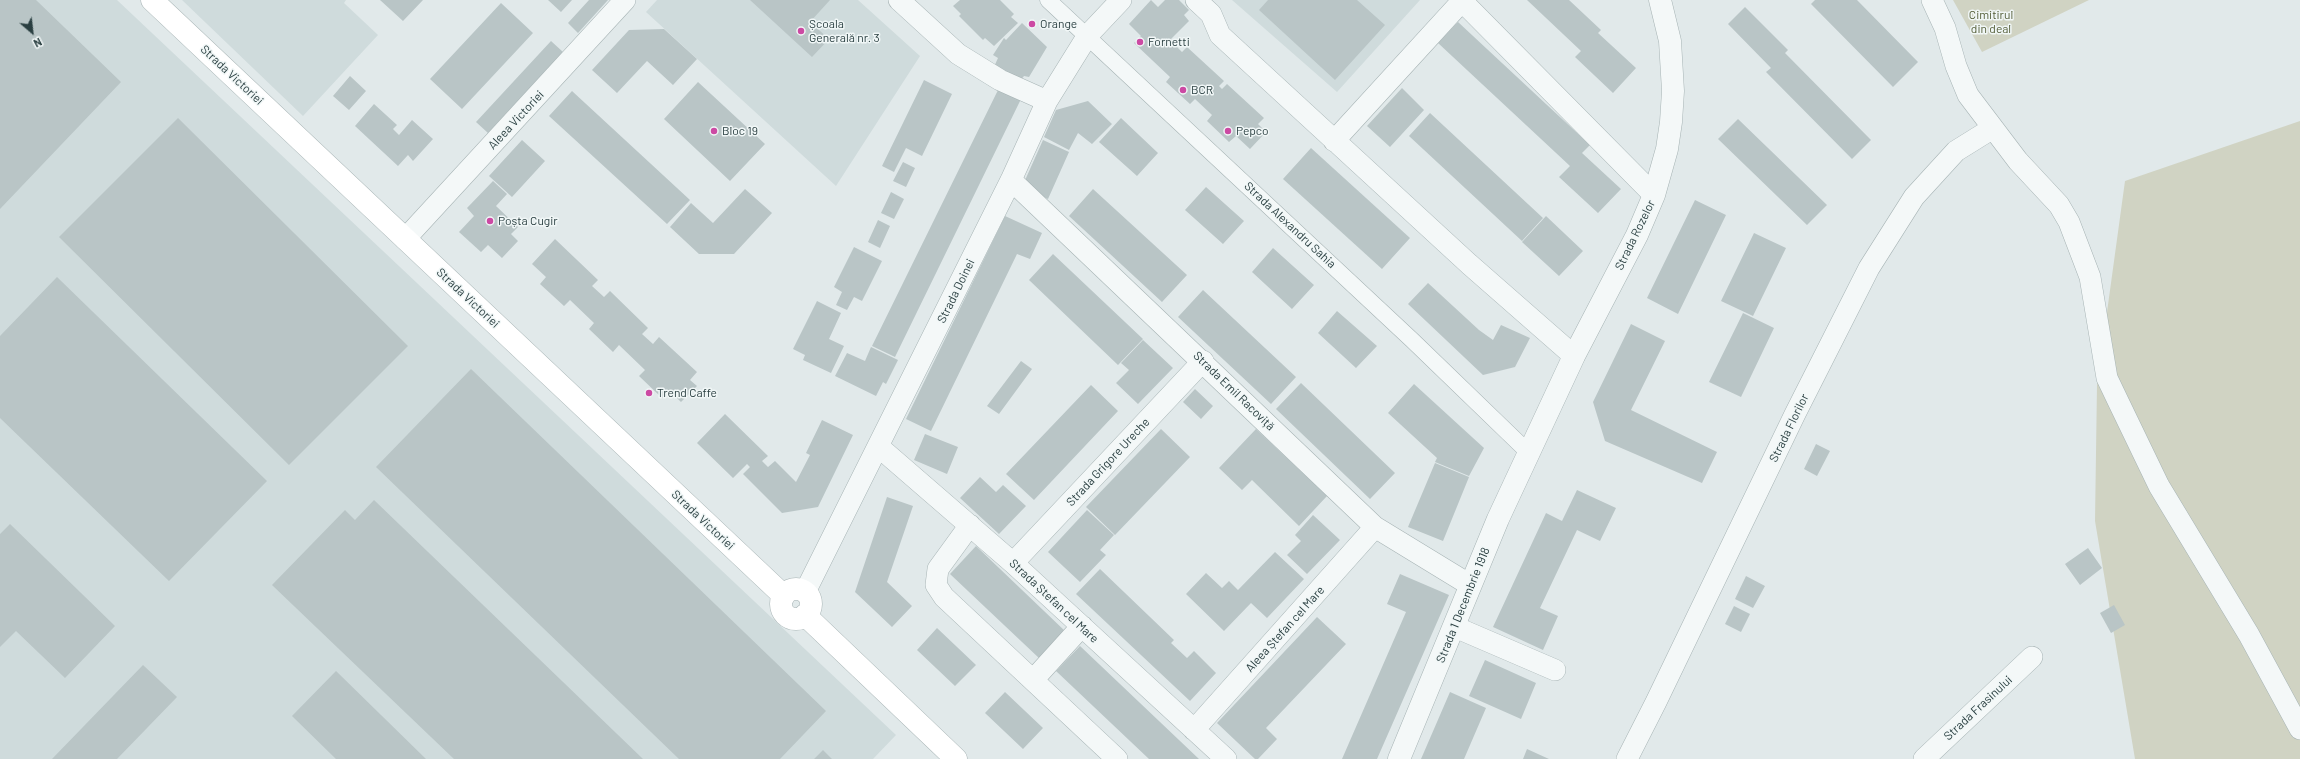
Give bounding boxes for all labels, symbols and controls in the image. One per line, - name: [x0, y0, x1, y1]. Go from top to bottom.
- park label: Cimitirul din deal: [1969, 8, 2013, 36]
- north arrow: [12, 12, 52, 52]
- place label: Școala Generală nr. 3: [809, 17, 880, 45]
- place label: Orange: [1040, 17, 1077, 31]
- marker: Orange: [1027, 19, 1037, 29]
- marker: Școala Generală nr. 3: [796, 26, 806, 36]
- place label: Fornetti: [1148, 35, 1190, 49]
- text: N: [32, 36, 44, 50]
- marker: Fornetti: [1135, 37, 1145, 47]
- street label: Strada Victoriei: [198, 42, 266, 108]
- place label: BCR: [1191, 83, 1213, 97]
- marker: BCR: [1178, 85, 1188, 95]
- street label: Aleea Victoriei: [485, 88, 547, 152]
- place label: Bloc 19: [722, 124, 758, 138]
- place label: Pepco: [1236, 124, 1269, 138]
- marker: Bloc 19: [709, 126, 719, 136]
- marker: Pepco: [1223, 126, 1233, 136]
- street label: Strada Alexandru Sahia: [1241, 179, 1339, 271]
- street label: Strada Rozelor: [1612, 198, 1658, 272]
- place label: Poșta Cugir: [498, 214, 558, 228]
- marker: Poșta Cugir: [485, 216, 495, 226]
- street label: Strada Doinei: [934, 256, 978, 326]
- street label: Strada Victoriei: [434, 265, 502, 331]
- street label: Strada Emil Racoviță: [1190, 348, 1278, 434]
- place label: Trend Caffe: [657, 386, 717, 400]
- marker: Trend Caffe: [644, 388, 654, 398]
- street label: Strada Florilor: [1766, 392, 1812, 464]
- street label: Strada Grigore Ureche: [1063, 415, 1153, 509]
- street label: Strada Victoriei: [669, 487, 737, 553]
- street label: Strada 1 Decembrie 1918: [1433, 545, 1493, 665]
- street label: Strada Ștefan cel Mare: [1006, 556, 1102, 646]
- street label: Aleea Ștefan cel Mare: [1242, 583, 1328, 675]
- street label: Strada Frasinului: [1941, 673, 2015, 743]

